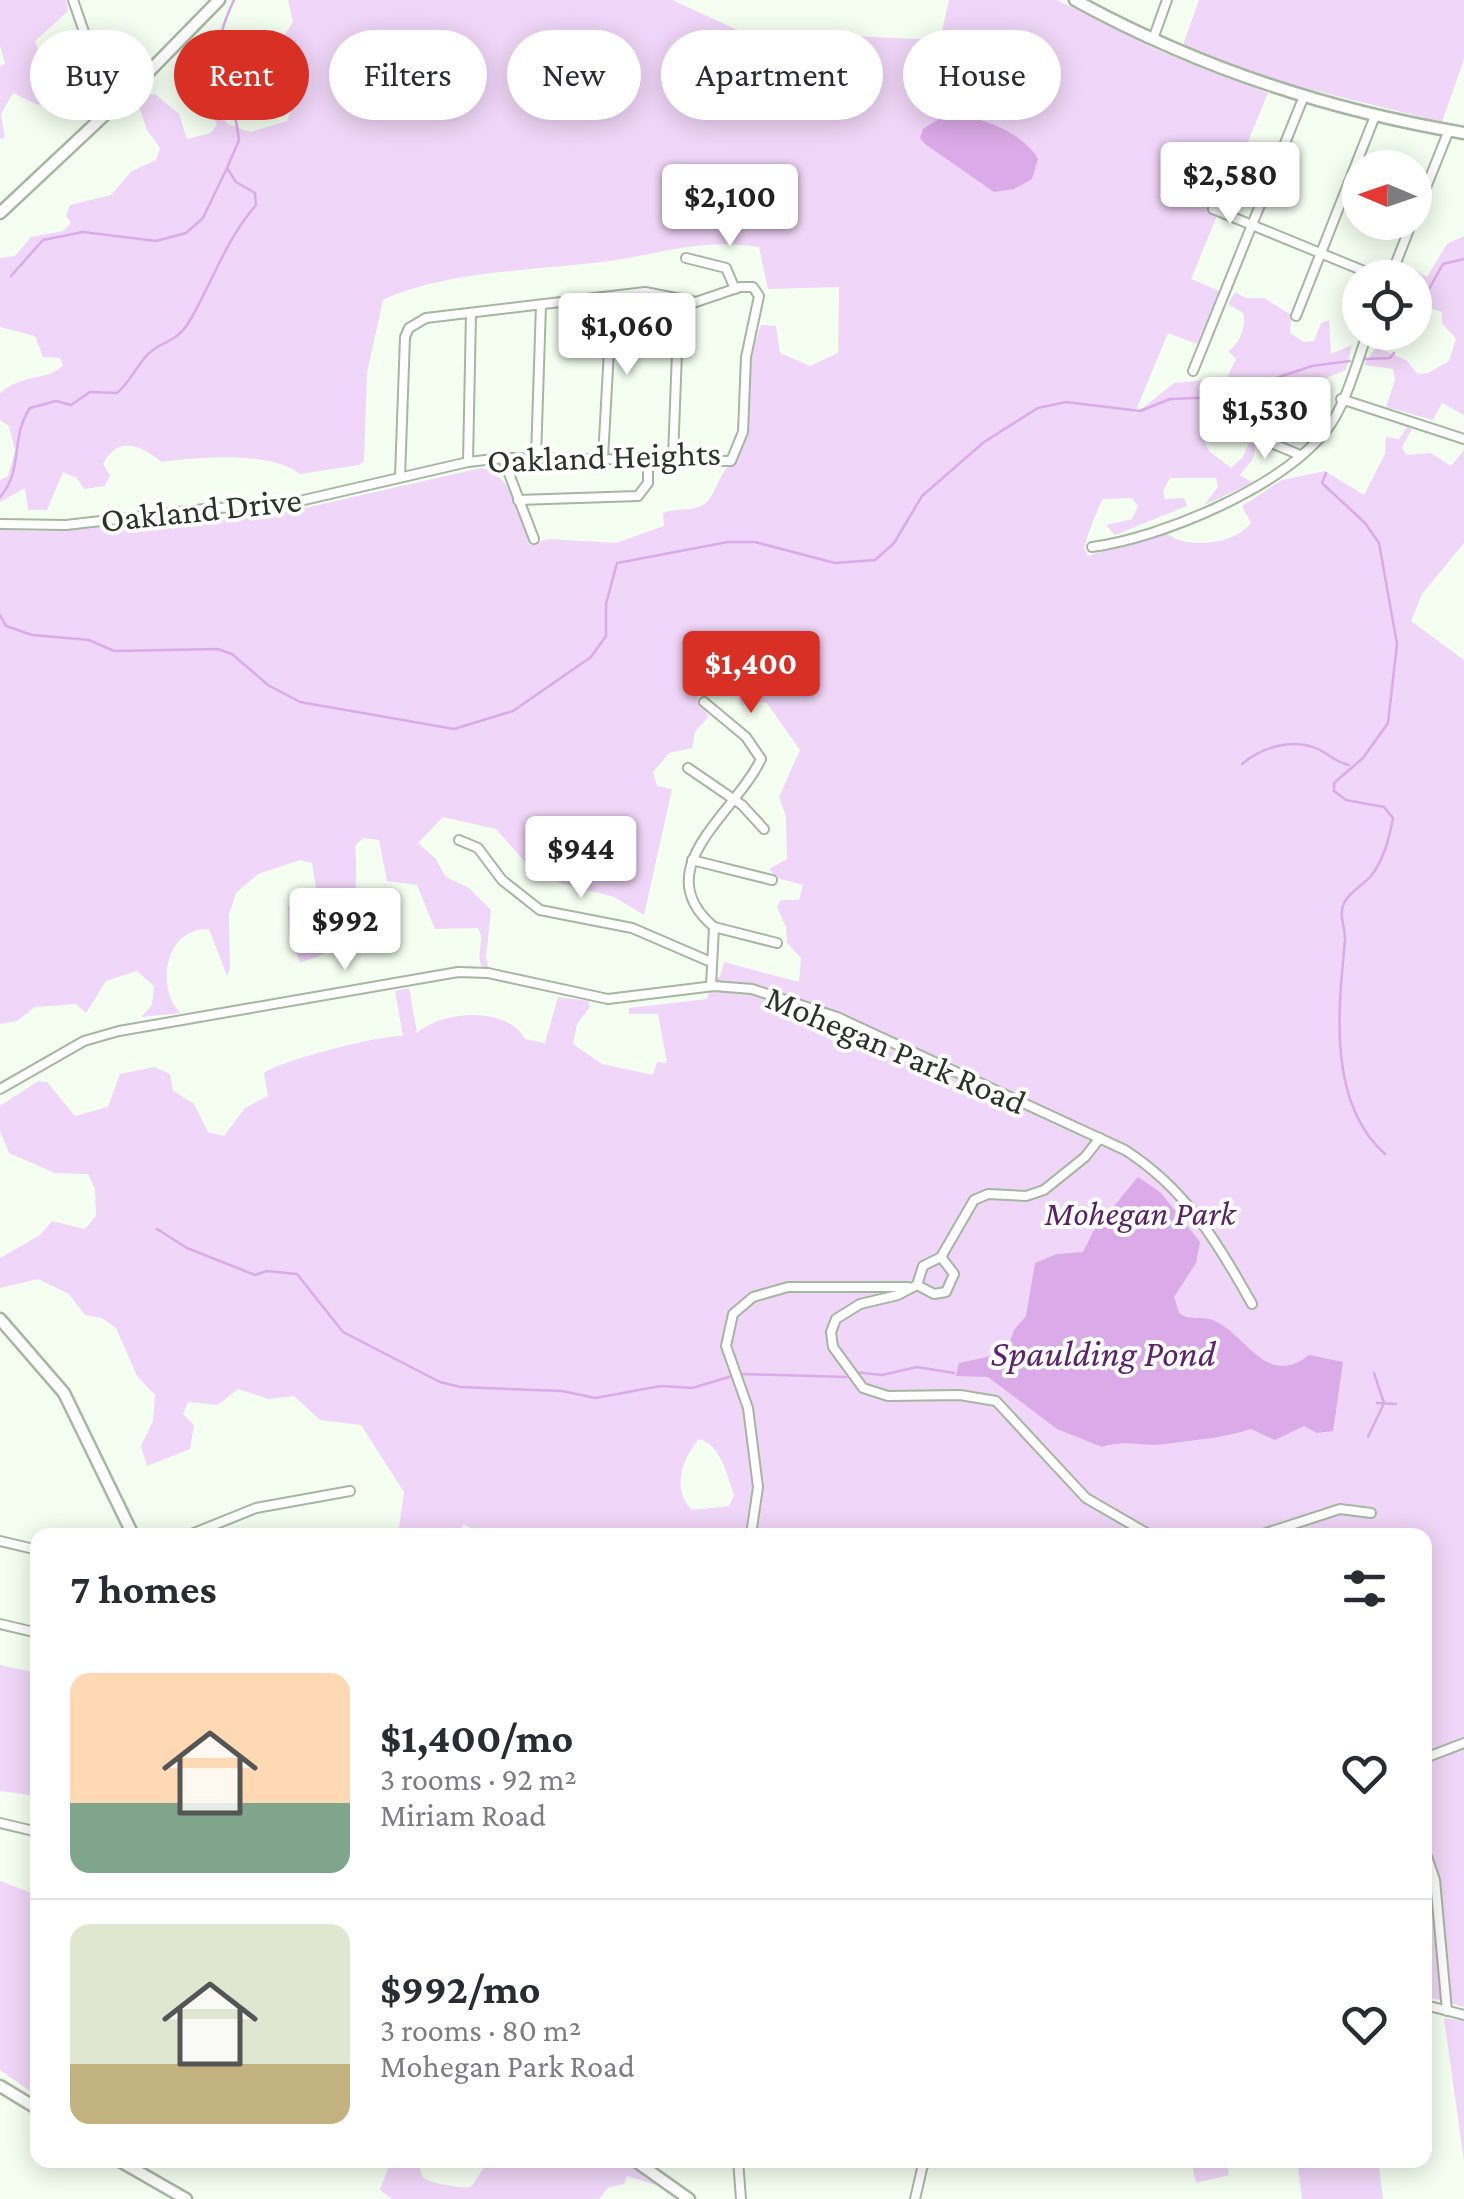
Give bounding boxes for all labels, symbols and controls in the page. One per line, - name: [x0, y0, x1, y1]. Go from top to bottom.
- chip: Buy: [30, 30, 154, 120]
- chip: Rent: [174, 30, 309, 120]
- chip: Filters: [329, 30, 487, 120]
- chip: New: [507, 30, 641, 120]
- chip: Apartment: [661, 30, 883, 120]
- chip: House: [903, 30, 1061, 120]
- pin: $2,580: [1149, 142, 1311, 227]
- north arrow: [1342, 150, 1432, 240]
- map controls: [1342, 150, 1432, 350]
- text: $2,580: [1183, 156, 1277, 192]
- pin: $2,100: [649, 164, 811, 249]
- text: $2,100: [684, 178, 776, 214]
- button: locate: [1342, 260, 1432, 350]
- pin: $1,060: [546, 293, 708, 378]
- text: $1,060: [580, 307, 674, 343]
- pin: $1,530: [1184, 377, 1346, 462]
- text: $1,530: [1222, 391, 1308, 427]
- street label: Oakland Heights: [487, 433, 721, 481]
- street label: Oakland Drive: [99, 480, 303, 540]
- pin: $1,400: [670, 631, 832, 716]
- text: $1,400: [705, 645, 797, 681]
- pin: $944: [522, 816, 640, 901]
- text: $944: [547, 830, 615, 866]
- pin: $992: [286, 888, 404, 973]
- text: $992: [312, 902, 378, 938]
- street label: Mohegan Park Road: [760, 978, 1032, 1122]
- park label: Mohegan Park: [1044, 1194, 1237, 1233]
- water label: Spaulding Pond: [990, 1332, 1217, 1374]
- icon: filters: [1337, 1561, 1392, 1616]
- text: 7 homes: [70, 1565, 217, 1612]
- icon: home: [150, 1713, 270, 1833]
- text: $1,400/mo: [380, 1714, 573, 1761]
- icon: heart: [1337, 1746, 1392, 1801]
- text: 3 rooms · 92 m²: [380, 1761, 577, 1797]
- text: Miriam Road: [380, 1797, 546, 1833]
- icon: home: [150, 1964, 270, 2084]
- text: $992/mo: [380, 1965, 541, 2012]
- icon: heart: [1337, 1997, 1392, 2052]
- text: 3 rooms · 80 m²: [380, 2012, 581, 2048]
- text: Mohegan Park Road: [380, 2048, 635, 2084]

